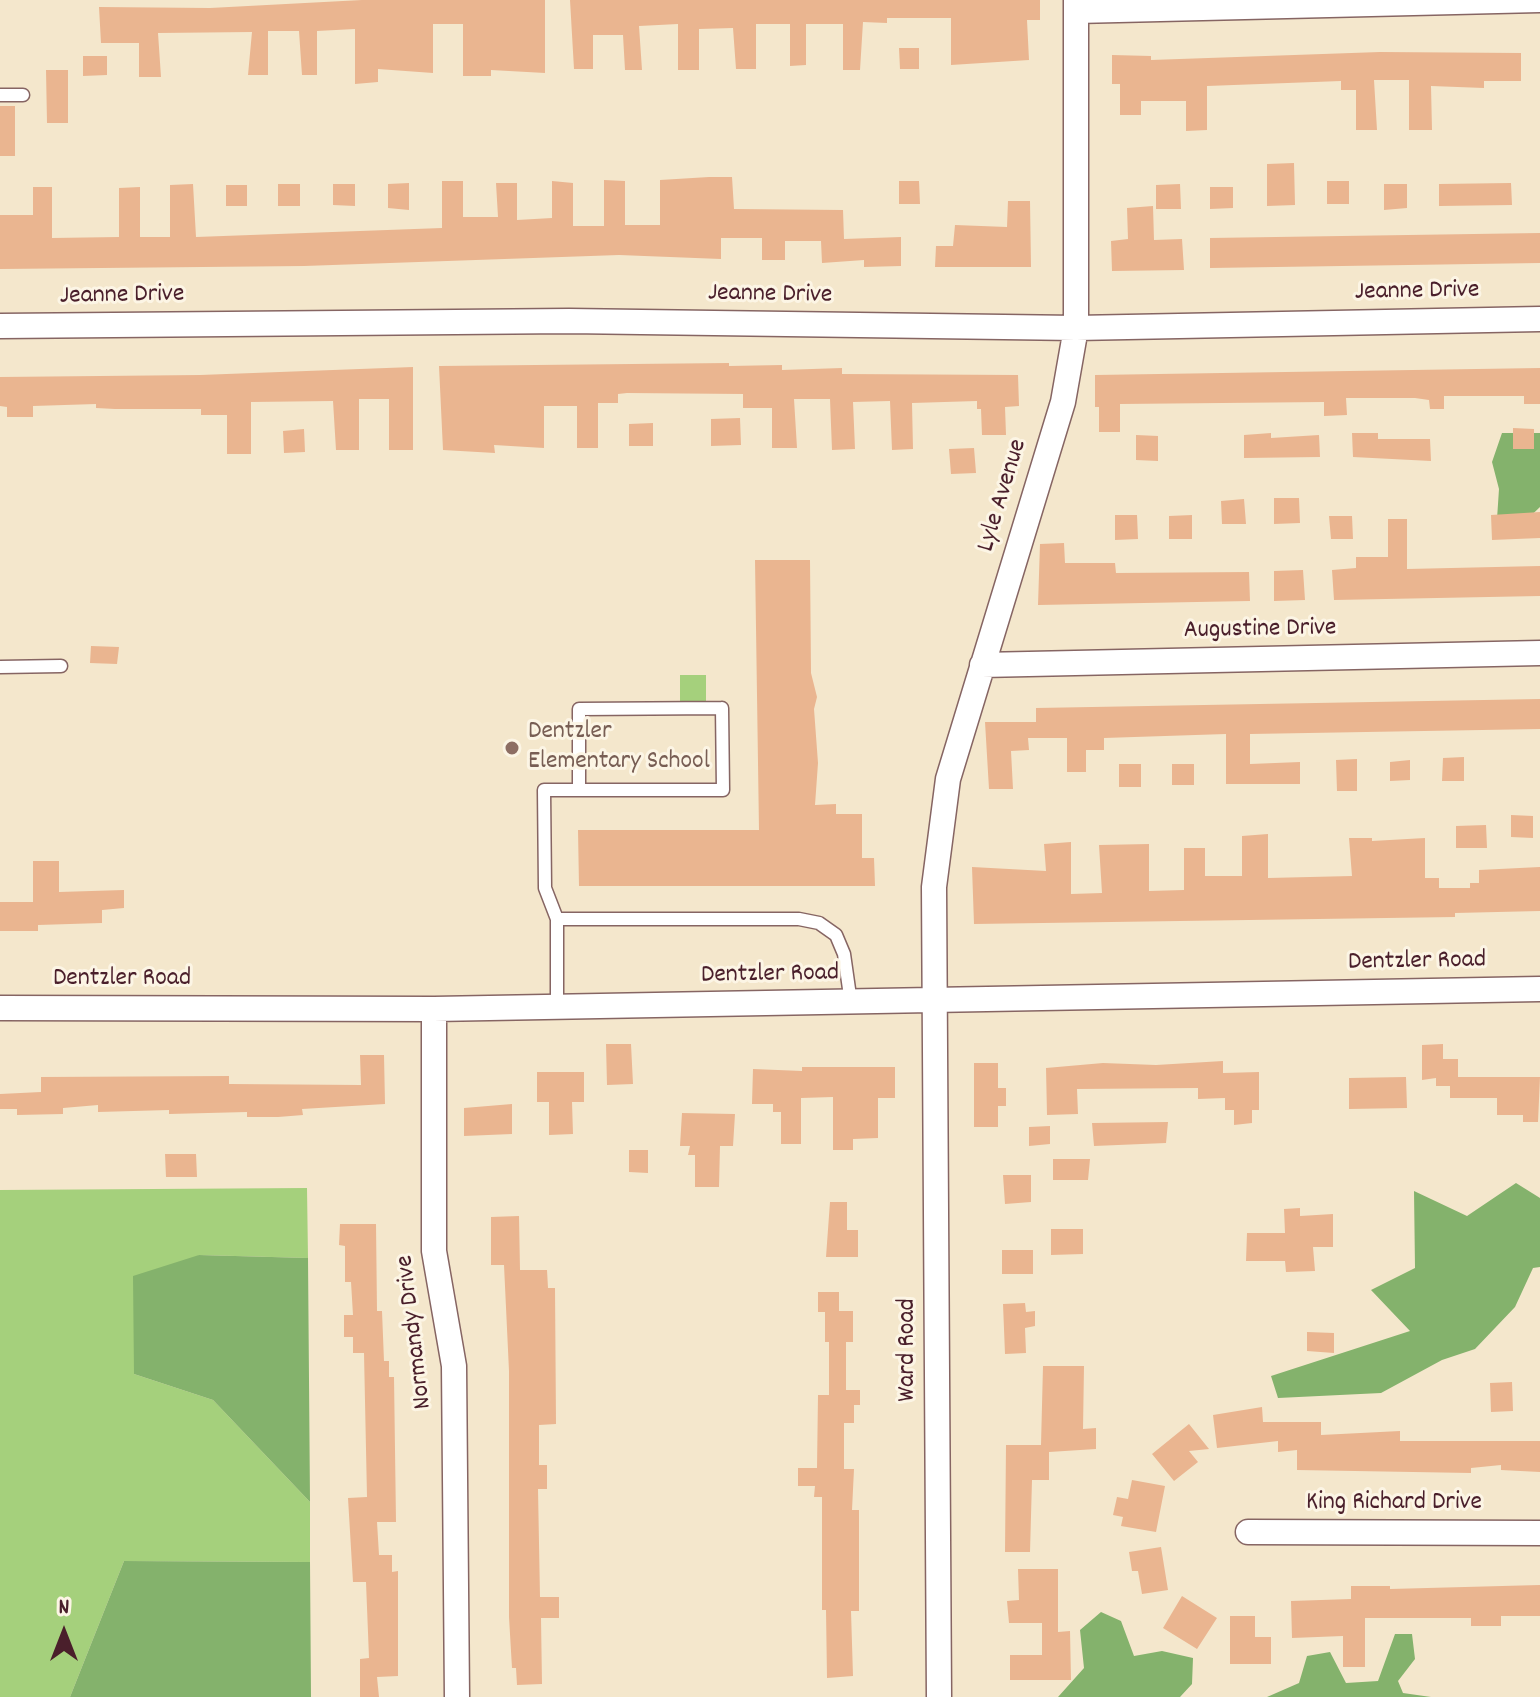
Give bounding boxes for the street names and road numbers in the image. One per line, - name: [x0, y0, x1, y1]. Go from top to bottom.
- street label: Jeanne Drive: [1354, 276, 1480, 310]
- street label: Jeanne Drive: [707, 279, 833, 313]
- street label: Jeanne Drive: [59, 280, 185, 314]
- street label: Lyle Avenue: [972, 436, 1036, 556]
- street label: Augustine Drive: [1183, 614, 1337, 648]
- street label: Dentzler Road: [1348, 946, 1486, 980]
- street label: Dentzler Road: [701, 959, 839, 993]
- street label: Dentzler Road: [53, 964, 191, 996]
- street label: Normandy Drive: [391, 1253, 441, 1411]
- street label: Ward Road: [893, 1298, 925, 1402]
- street label: King Richard Drive: [1306, 1488, 1482, 1520]

